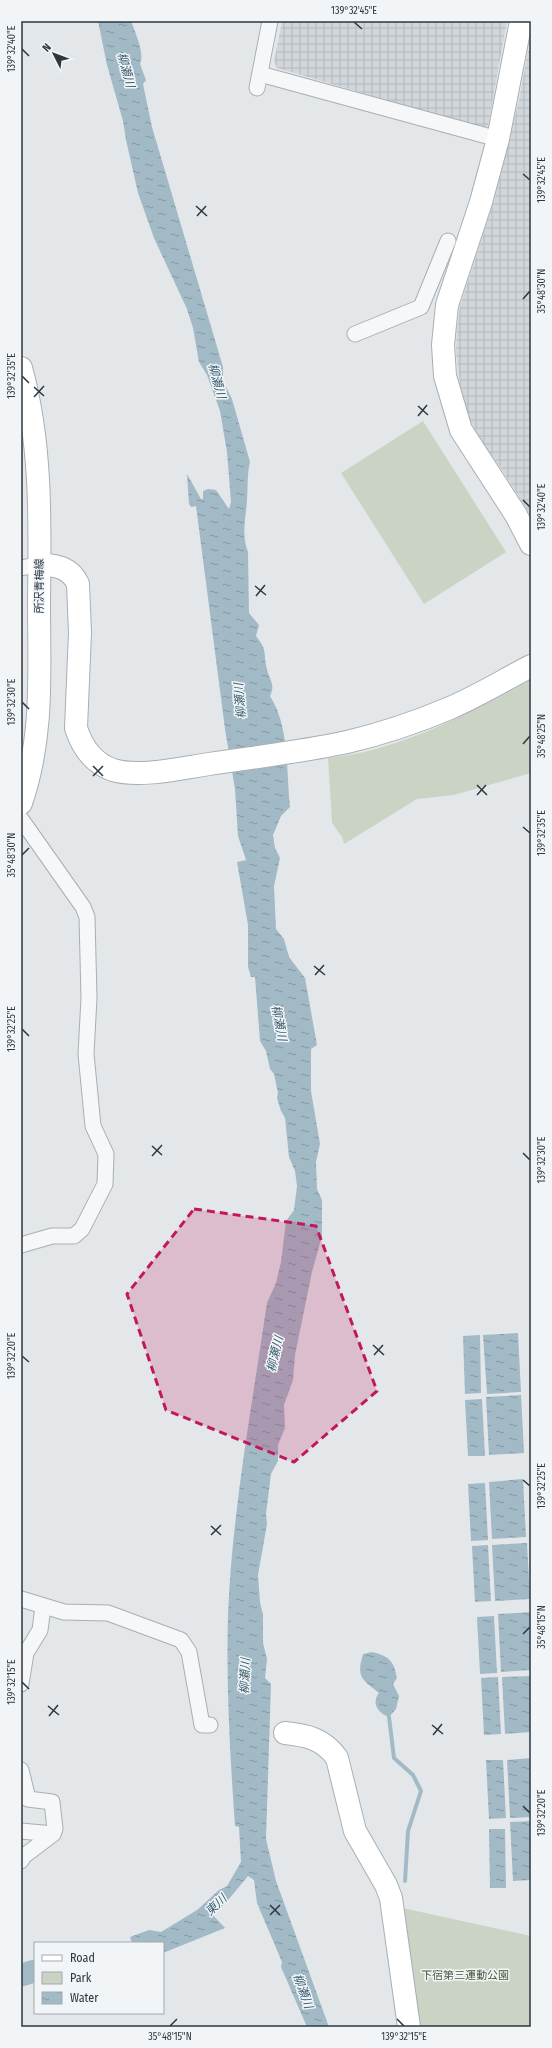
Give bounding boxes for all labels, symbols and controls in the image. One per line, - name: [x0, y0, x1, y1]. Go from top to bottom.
- text: 139°32'45"E: [331, 5, 377, 17]
- text: 139°32'40"E: [6, 25, 18, 72]
- north arrow: [34, 34, 74, 74]
- text: N: [40, 41, 54, 54]
- water label: 柳瀬川: [115, 51, 138, 91]
- text: 139°32'45"E: [536, 157, 548, 203]
- text: 35°48'30"N: [536, 269, 548, 313]
- text: 139°32'35"E: [6, 353, 18, 399]
- water label: 柳瀬川: [206, 362, 229, 402]
- text: 139°32'40"E: [536, 483, 548, 530]
- street label: 所沢青梅線: [33, 559, 46, 614]
- text: 139°32'30"E: [6, 678, 18, 725]
- water label: 柳瀬川: [231, 680, 249, 720]
- text: 35°48'25"N: [536, 714, 548, 758]
- text: 139°32'35"E: [536, 810, 548, 856]
- text: 35°48'30"N: [6, 833, 18, 877]
- water label: 柳瀬川: [269, 1004, 290, 1044]
- text: 139°32'25"E: [6, 1006, 18, 1052]
- text: 139°32'30"E: [536, 1136, 548, 1183]
- text: 139°32'20"E: [6, 1332, 18, 1379]
- water label: 柳瀬川: [264, 1333, 286, 1373]
- text: 139°32'25"E: [536, 1463, 548, 1509]
- text: 35°48'15"N: [536, 1605, 548, 1649]
- water label: 柳瀬川: [237, 1656, 253, 1694]
- text: 139°32'15"E: [6, 1659, 18, 1705]
- text: 139°32'20"E: [536, 1789, 548, 1836]
- water label: 東川: [202, 1890, 231, 1918]
- legend: [34, 1942, 164, 2014]
- text: Road: [70, 1951, 95, 1965]
- park label: 下宿第三運動公園: [421, 1969, 509, 1982]
- text: Park: [70, 1971, 92, 1985]
- water label: 柳瀬川: [290, 1972, 316, 2012]
- text: Water: [70, 1991, 99, 2005]
- text: 35°48'15"N: [148, 2031, 192, 2043]
- text: 139°32'15"E: [381, 2031, 427, 2043]

